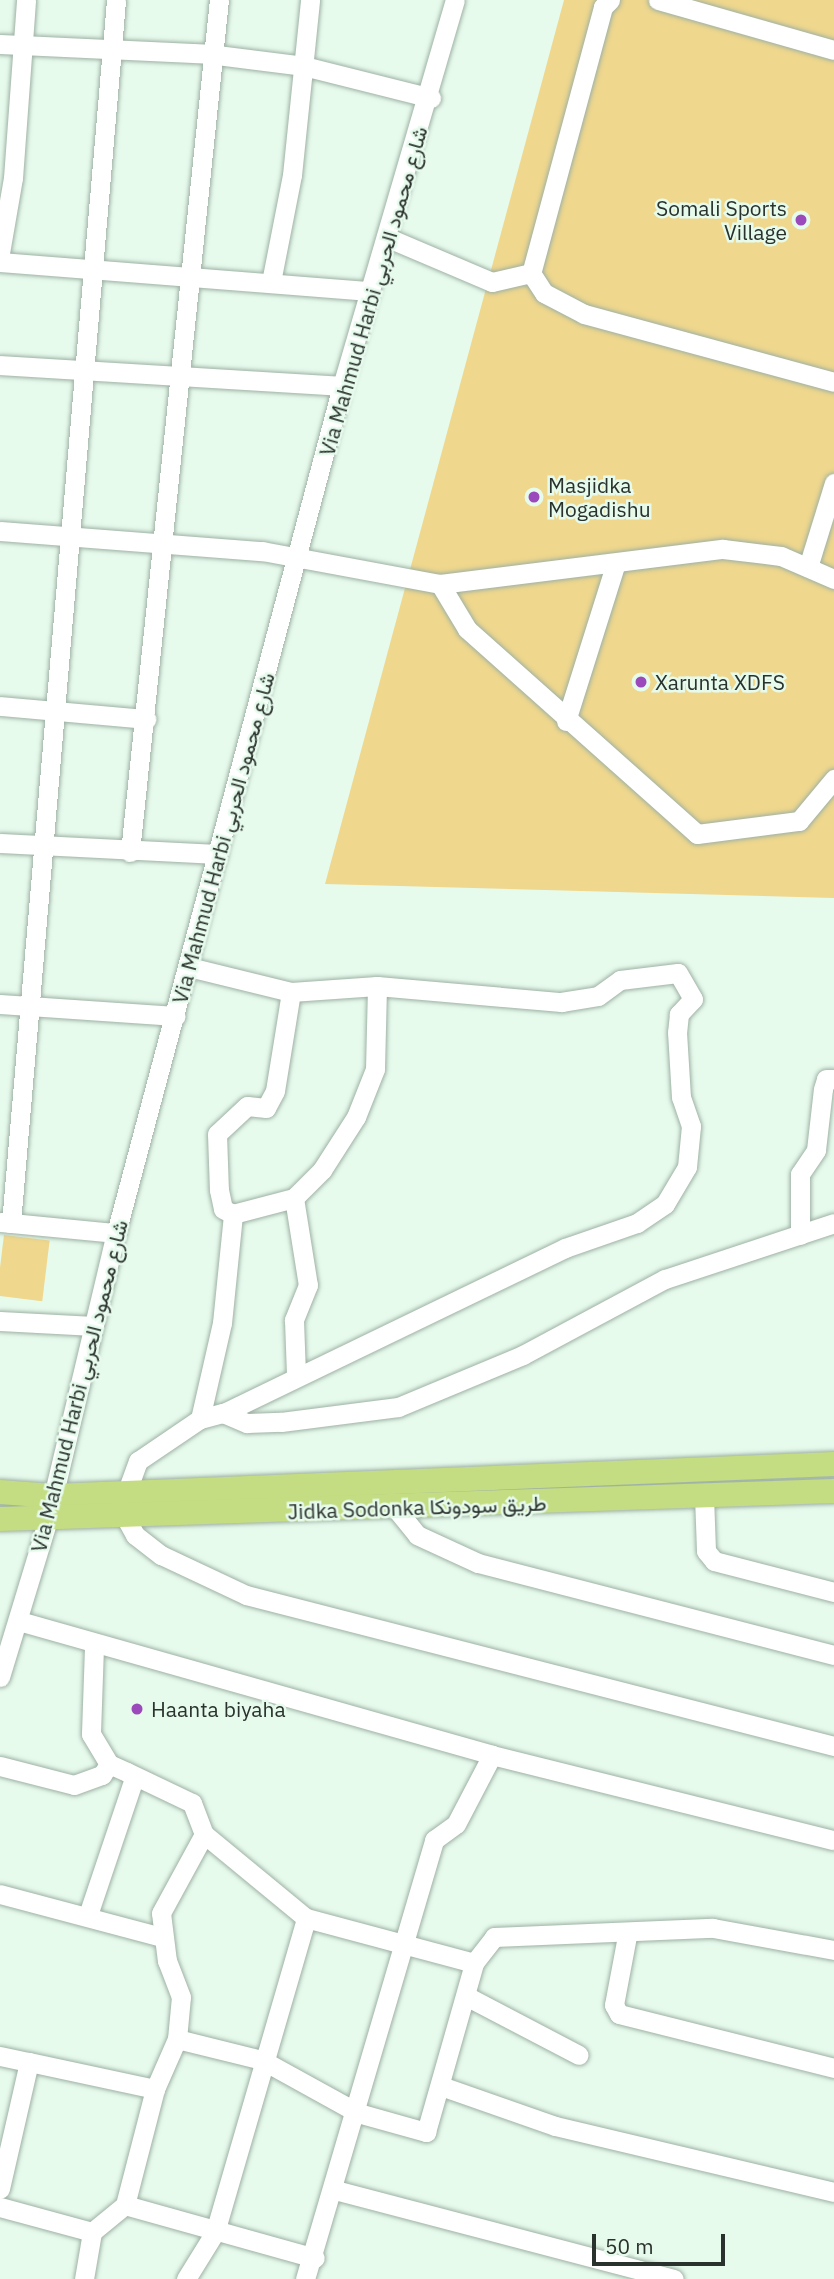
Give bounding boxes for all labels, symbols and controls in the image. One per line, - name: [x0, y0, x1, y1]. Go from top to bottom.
- street label: Via Mahmud Harbi شارع محمود الحربي: [314, 123, 432, 459]
- place label: Somali Sports Village: [656, 195, 787, 245]
- marker: Somali Sports Village: [793, 212, 809, 228]
- place label: Masjidka Mogadishu: [548, 472, 651, 522]
- marker: Masjidka Mogadishu: [526, 489, 542, 505]
- place label: Xarunta XDFS: [655, 669, 785, 695]
- street label: Via Mahmud Harbi شارع محمود الحربي: [167, 670, 279, 1006]
- marker: Xarunta XDFS: [633, 674, 649, 690]
- street label: Via Mahmud Harbi شارع محمود الحربي: [25, 1217, 133, 1555]
- street label: Jidka Sodonka طريق سودونكا: [287, 1490, 547, 1524]
- place label: Haanta biyaha: [151, 1696, 286, 1722]
- marker: Haanta biyaha: [129, 1701, 145, 1717]
- scale bar: [596, 2220, 729, 2264]
- text: 50 m: [605, 2232, 654, 2260]

